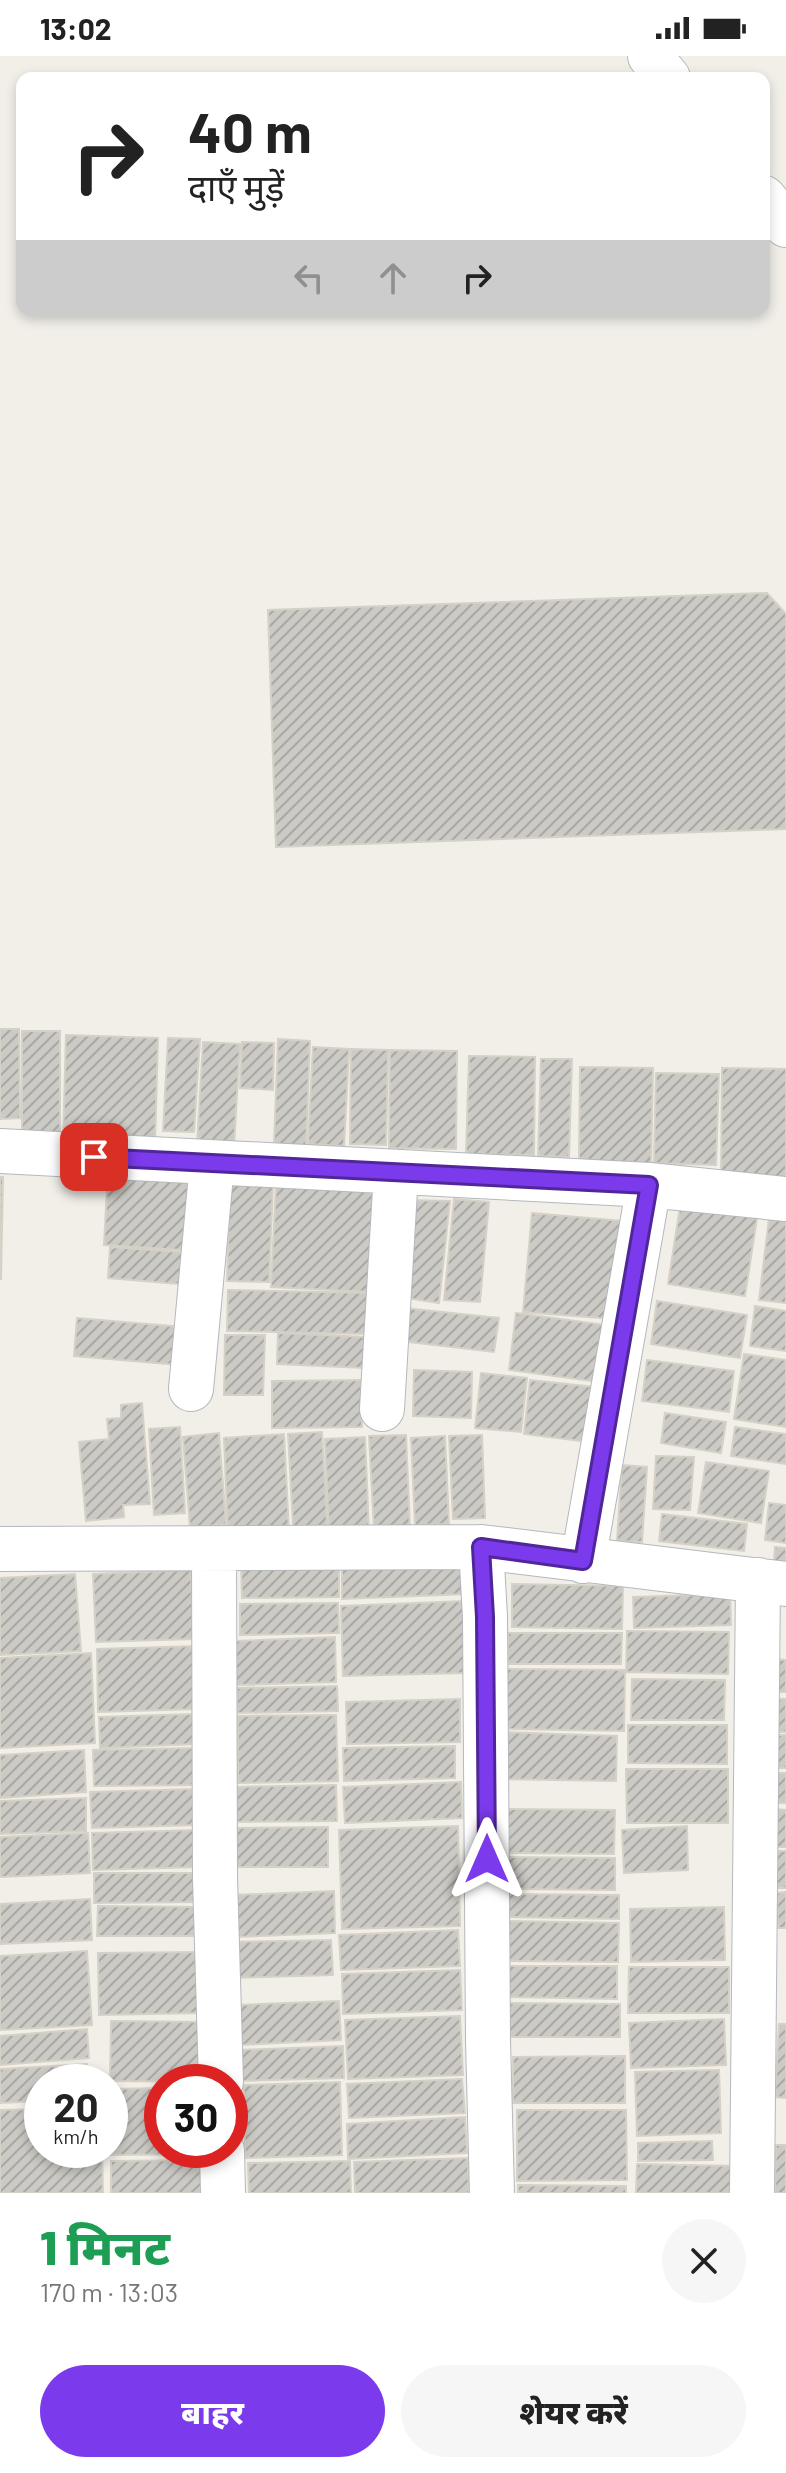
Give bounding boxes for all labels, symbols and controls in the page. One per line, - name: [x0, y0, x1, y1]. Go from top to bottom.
- text: 13:02: [40, 10, 112, 46]
- text: 40 m: [188, 97, 312, 164]
- icon: right: [56, 104, 160, 208]
- text: दाएँ मुड़ें: [188, 165, 284, 208]
- icon: left: [287, 256, 331, 300]
- icon: ahead: [371, 256, 415, 300]
- icon: right: [455, 256, 499, 300]
- pin: [60, 1123, 128, 1191]
- icon: arrive: [72, 1135, 116, 1179]
- position arrow: [445, 1817, 529, 1901]
- speed limit sign: 30: [144, 2064, 248, 2168]
- text: 20: [53, 2082, 99, 2130]
- text: km/h: [53, 2124, 99, 2148]
- text: 1 मिनट: [40, 2217, 170, 2275]
- button: close: [662, 2219, 746, 2303]
- text: 170 m · 13:03: [40, 2276, 178, 2307]
- button: बाहर: [40, 2365, 385, 2457]
- button: शेयर करें: [401, 2365, 746, 2457]

